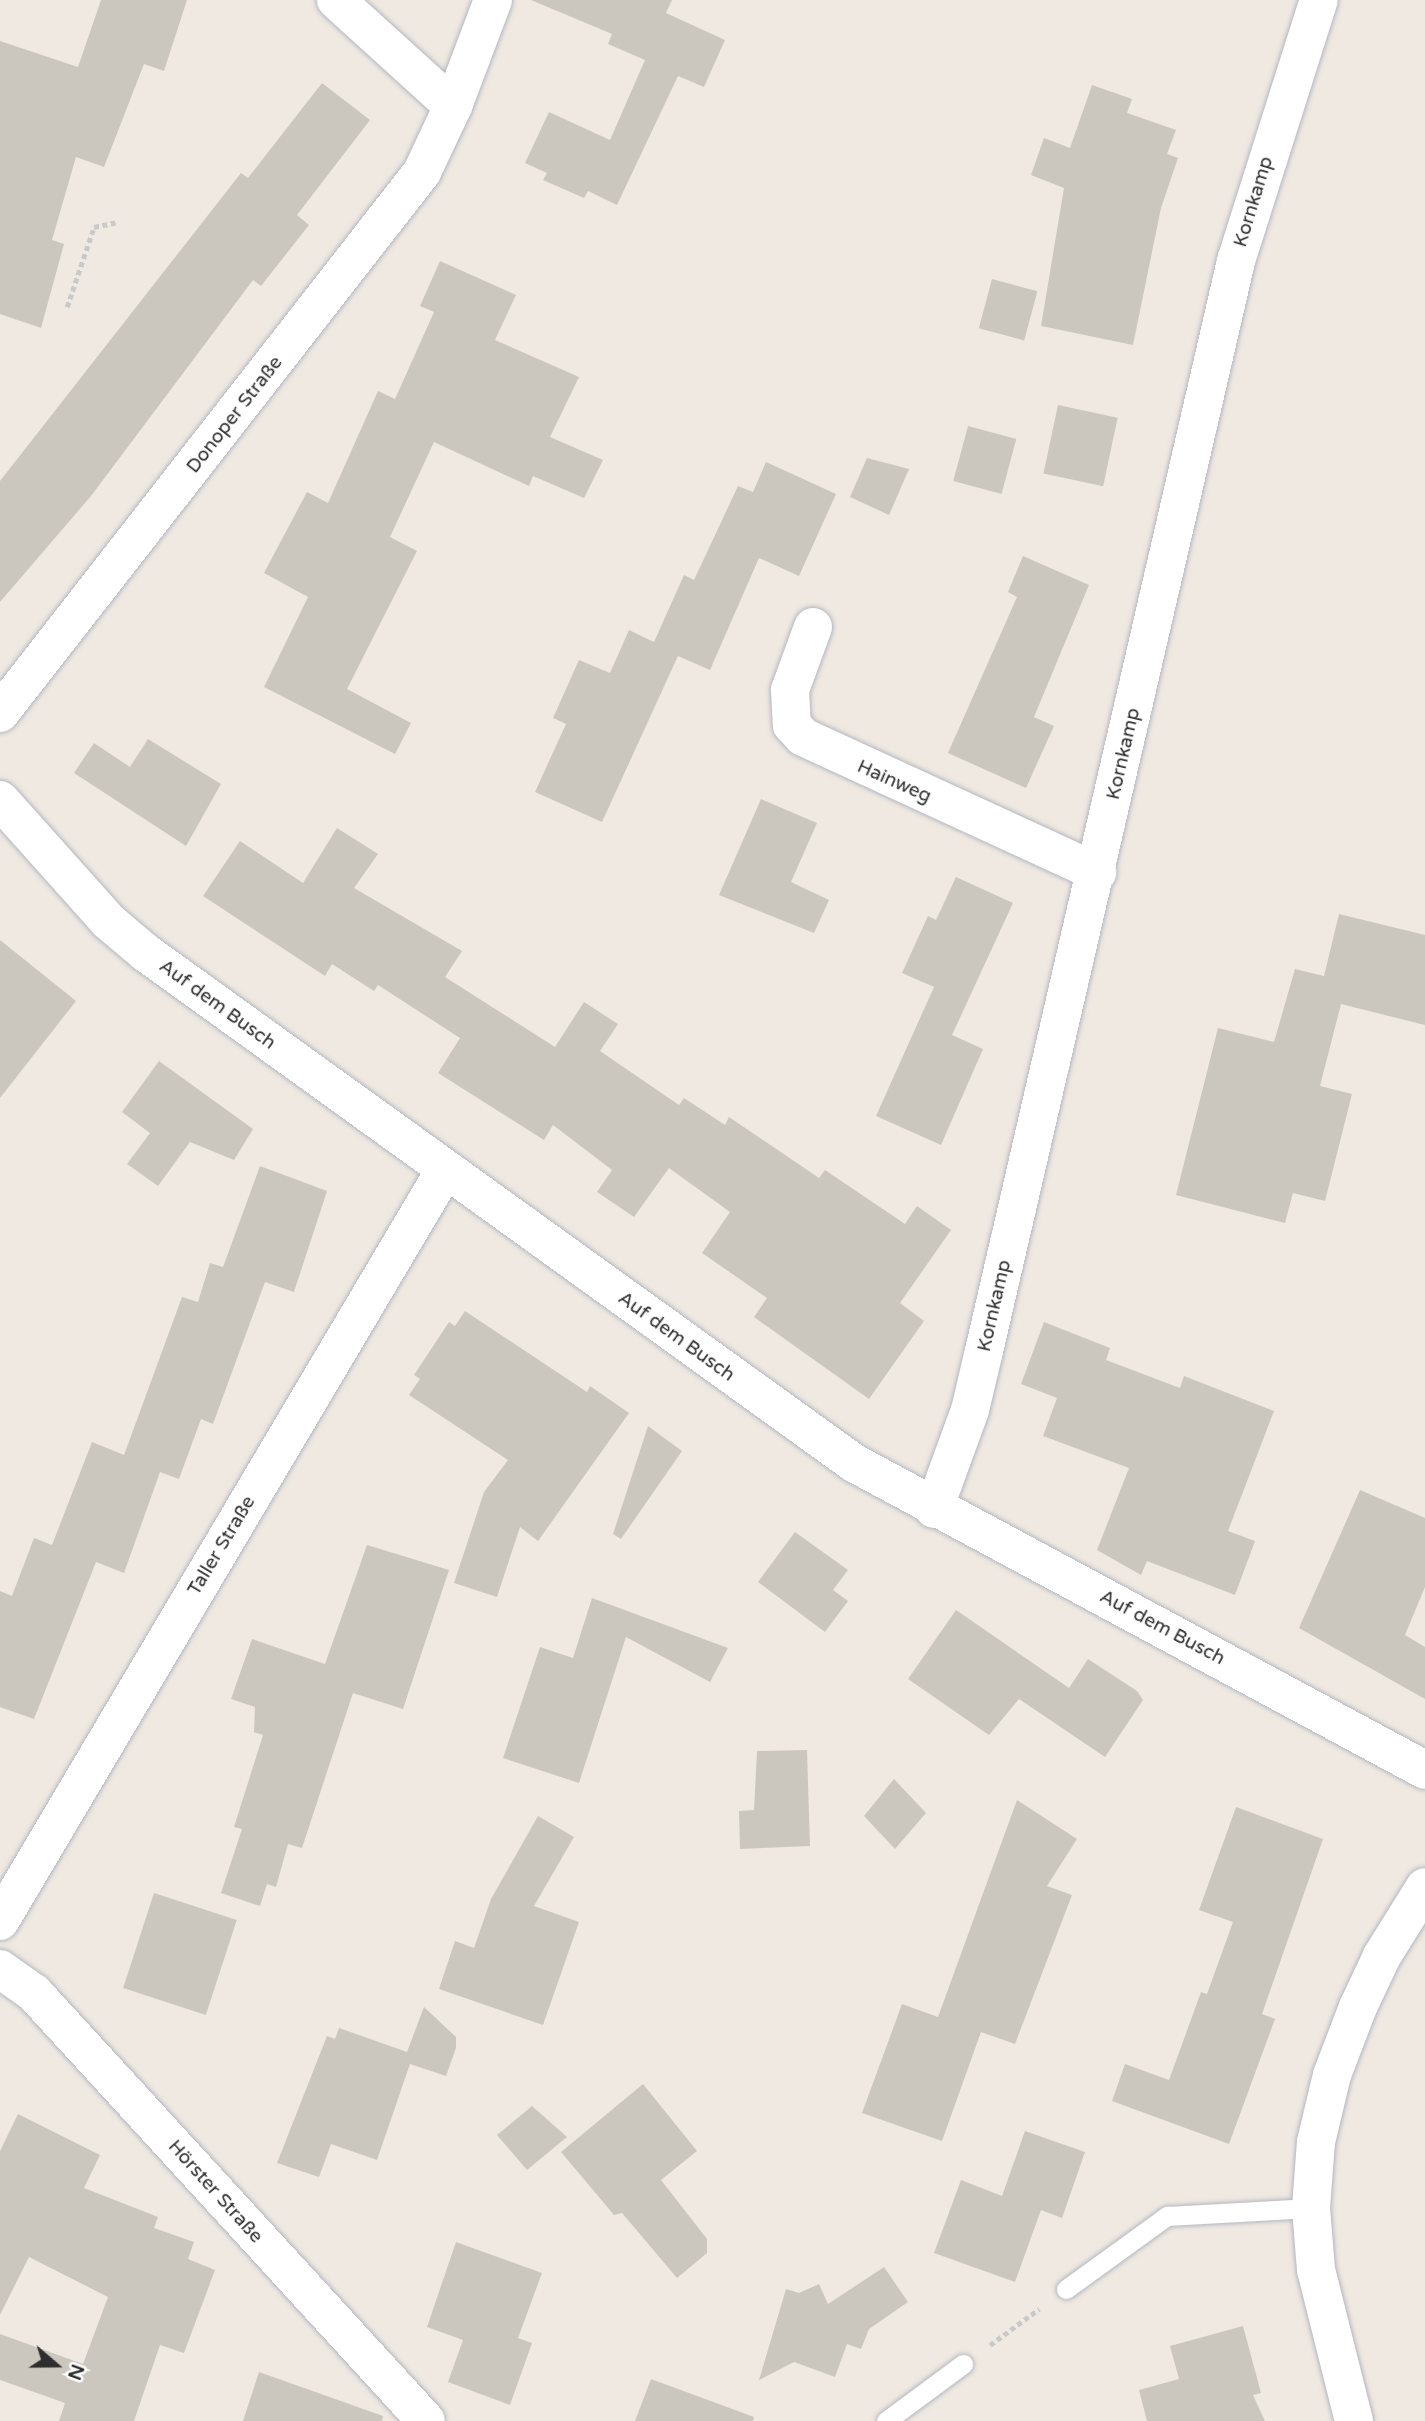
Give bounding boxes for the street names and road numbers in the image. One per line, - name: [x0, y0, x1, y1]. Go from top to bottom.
- street label: Kornkamp: [1229, 154, 1279, 250]
- street label: Donoper Straße: [182, 352, 288, 478]
- street label: Kornkamp: [1102, 706, 1146, 802]
- street label: Hainweg: [853, 756, 935, 808]
- street label: Auf dem Busch: [154, 955, 280, 1055]
- street label: Kornkamp: [973, 1258, 1017, 1354]
- street label: Auf dem Busch: [613, 1287, 739, 1387]
- street label: Taller Straße: [183, 1492, 261, 1600]
- street label: Auf dem Busch: [1096, 1585, 1228, 1671]
- street label: Hörster Straße: [163, 2136, 267, 2248]

